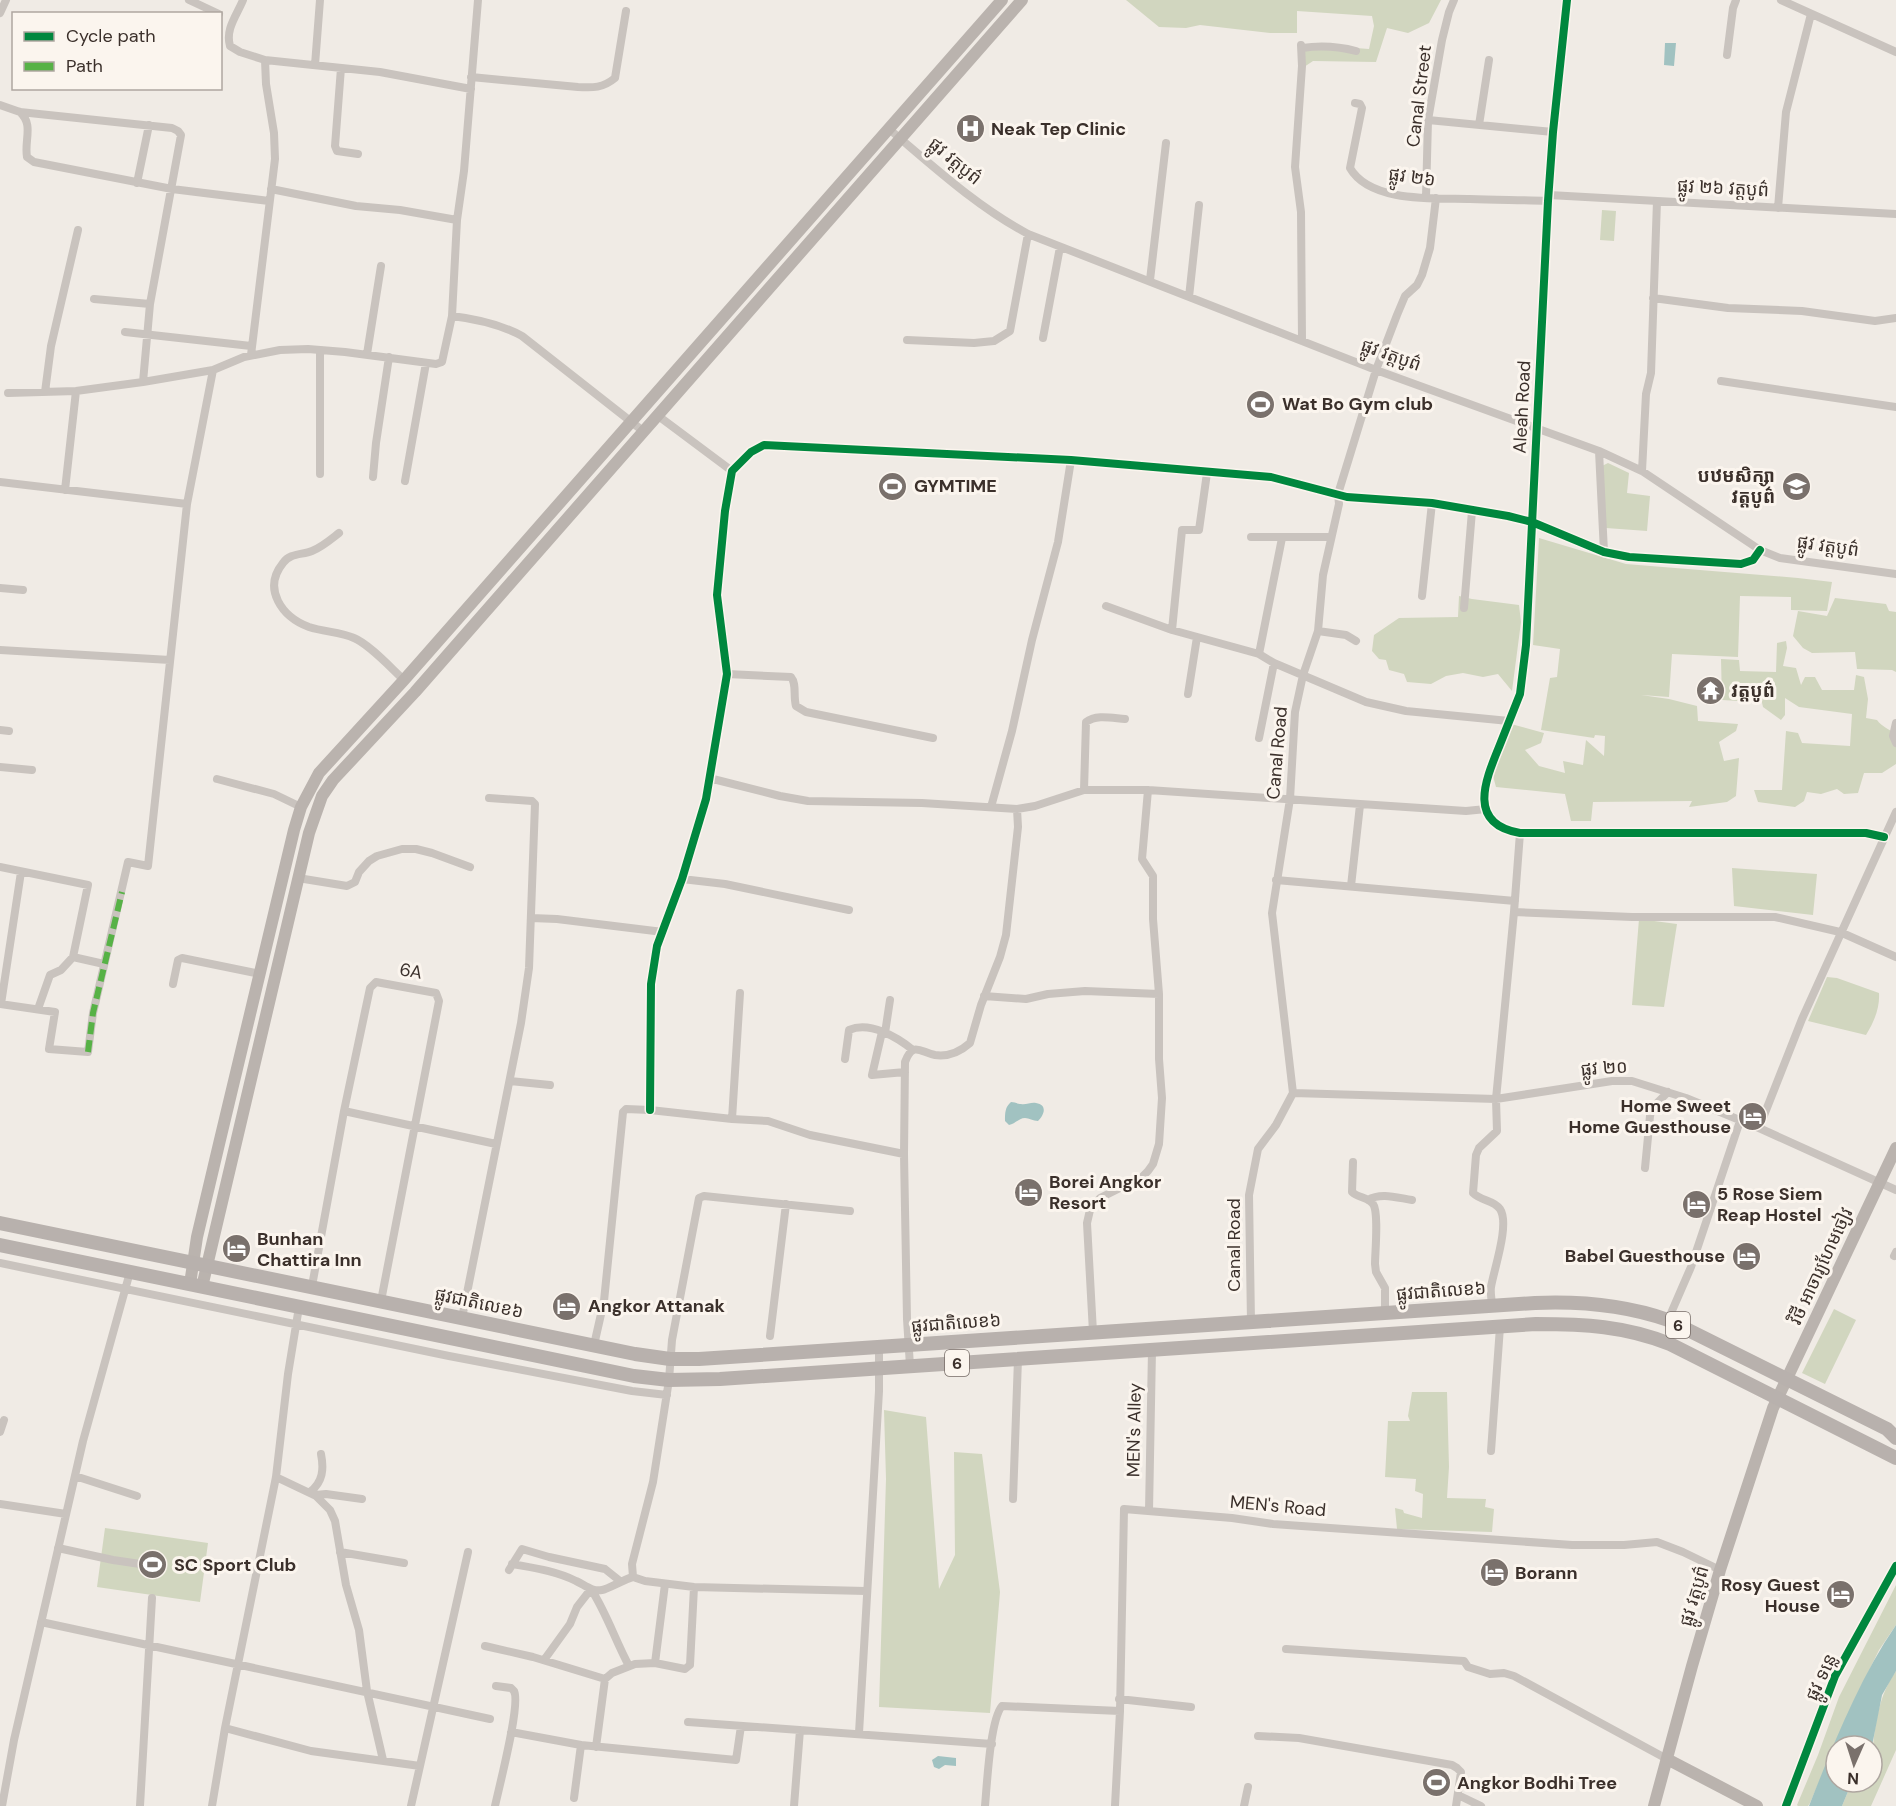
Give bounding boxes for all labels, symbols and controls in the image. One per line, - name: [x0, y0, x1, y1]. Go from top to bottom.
- legend: [12, 12, 222, 90]
- text: Cycle path: [66, 24, 156, 48]
- street label: Canal Street: [1401, 44, 1437, 148]
- text: Path: [66, 54, 103, 78]
- hospital icon: Neak Tep Clinic: [954, 113, 986, 145]
- place label: Neak Tep Clinic: [991, 117, 1126, 141]
- street label: ផ្លូវ វត្តបូព៌: [921, 132, 987, 194]
- street label: ផ្លូវ ២៦: [1386, 162, 1437, 196]
- street label: ផ្លូវ ២៦ វត្តបូព៌: [1676, 174, 1770, 207]
- street label: ផ្លូវ វត្តបូព៌: [1356, 333, 1424, 381]
- street label: Aleah Road: [1508, 360, 1536, 454]
- sports icon: Wat Bo Gym club: [1245, 388, 1277, 420]
- place label: Wat Bo Gym club: [1282, 392, 1433, 416]
- place label: បឋមសិក្សា វត្តបូព៌: [1698, 464, 1775, 509]
- sports icon: GYMTIME: [877, 470, 909, 502]
- school or university icon: បឋមសិក្សា វត្តបូព៌: [1780, 470, 1812, 502]
- place label: GYMTIME: [914, 474, 997, 498]
- street label: ផ្លូវ វត្តបូព៌: [1795, 530, 1860, 567]
- temple icon: វត្តបូព៌: [1694, 675, 1726, 707]
- place label: វត្តបូព៌: [1731, 679, 1775, 703]
- street label: Canal Road: [1261, 705, 1293, 801]
- street label: 6A: [398, 957, 424, 985]
- street label: ផ្លូវ ២០: [1580, 1054, 1629, 1086]
- place label: Home Sweet Home Guesthouse: [1569, 1094, 1731, 1139]
- hotel icon: Home Sweet Home Guesthouse: [1736, 1100, 1768, 1132]
- place label: Borei Angkor Resort: [1049, 1170, 1161, 1215]
- hotel icon: Borei Angkor Resort: [1012, 1176, 1044, 1208]
- place label: 5 Rose Siem Reap Hostel: [1717, 1182, 1822, 1227]
- hotel icon: 5 Rose Siem Reap Hostel: [1680, 1188, 1712, 1220]
- street label: Canal Road: [1222, 1198, 1246, 1292]
- street label: វិថី អាចារ្យហែមចៀវ: [1783, 1203, 1859, 1329]
- place label: Bunhan Chattira Inn: [257, 1227, 362, 1272]
- hotel icon: Bunhan Chattira Inn: [220, 1233, 252, 1265]
- hotel icon: Babel Guesthouse: [1730, 1240, 1762, 1272]
- place label: Babel Guesthouse: [1565, 1244, 1725, 1268]
- street label: ផ្លូវជាតិលេខ៦: [1395, 1276, 1487, 1310]
- street label: ផ្លូវជាតិលេខ៦: [432, 1282, 526, 1328]
- hotel icon: Angkor Attanak: [551, 1290, 583, 1322]
- place label: Angkor Attanak: [588, 1294, 725, 1318]
- street label: ផ្លូវជាតិលេខ៦: [910, 1308, 1002, 1342]
- road number: 6: [1666, 1312, 1690, 1338]
- road number: 6: [945, 1350, 969, 1376]
- street label: MEN's Alley: [1121, 1383, 1147, 1477]
- street label: MEN's Road: [1229, 1490, 1327, 1522]
- sports icon: SC Sport Club: [137, 1549, 169, 1581]
- place label: SC Sport Club: [174, 1553, 296, 1577]
- hotel icon: Borann: [1478, 1557, 1510, 1589]
- place label: Borann: [1515, 1561, 1578, 1585]
- street label: ផ្លូវ វត្តបូព៌: [1673, 1563, 1719, 1631]
- place label: Rosy Guest House: [1721, 1573, 1820, 1618]
- hotel icon: Rosy Guest House: [1825, 1579, 1857, 1611]
- street label: ផ្លូវ ទន្លេ: [1800, 1650, 1846, 1706]
- north arrow: [1824, 1734, 1884, 1794]
- sports icon: Angkor Bodhi Tree: [1420, 1767, 1452, 1799]
- text: N: [1847, 1768, 1860, 1789]
- place label: Angkor Bodhi Tree: [1457, 1771, 1617, 1795]

